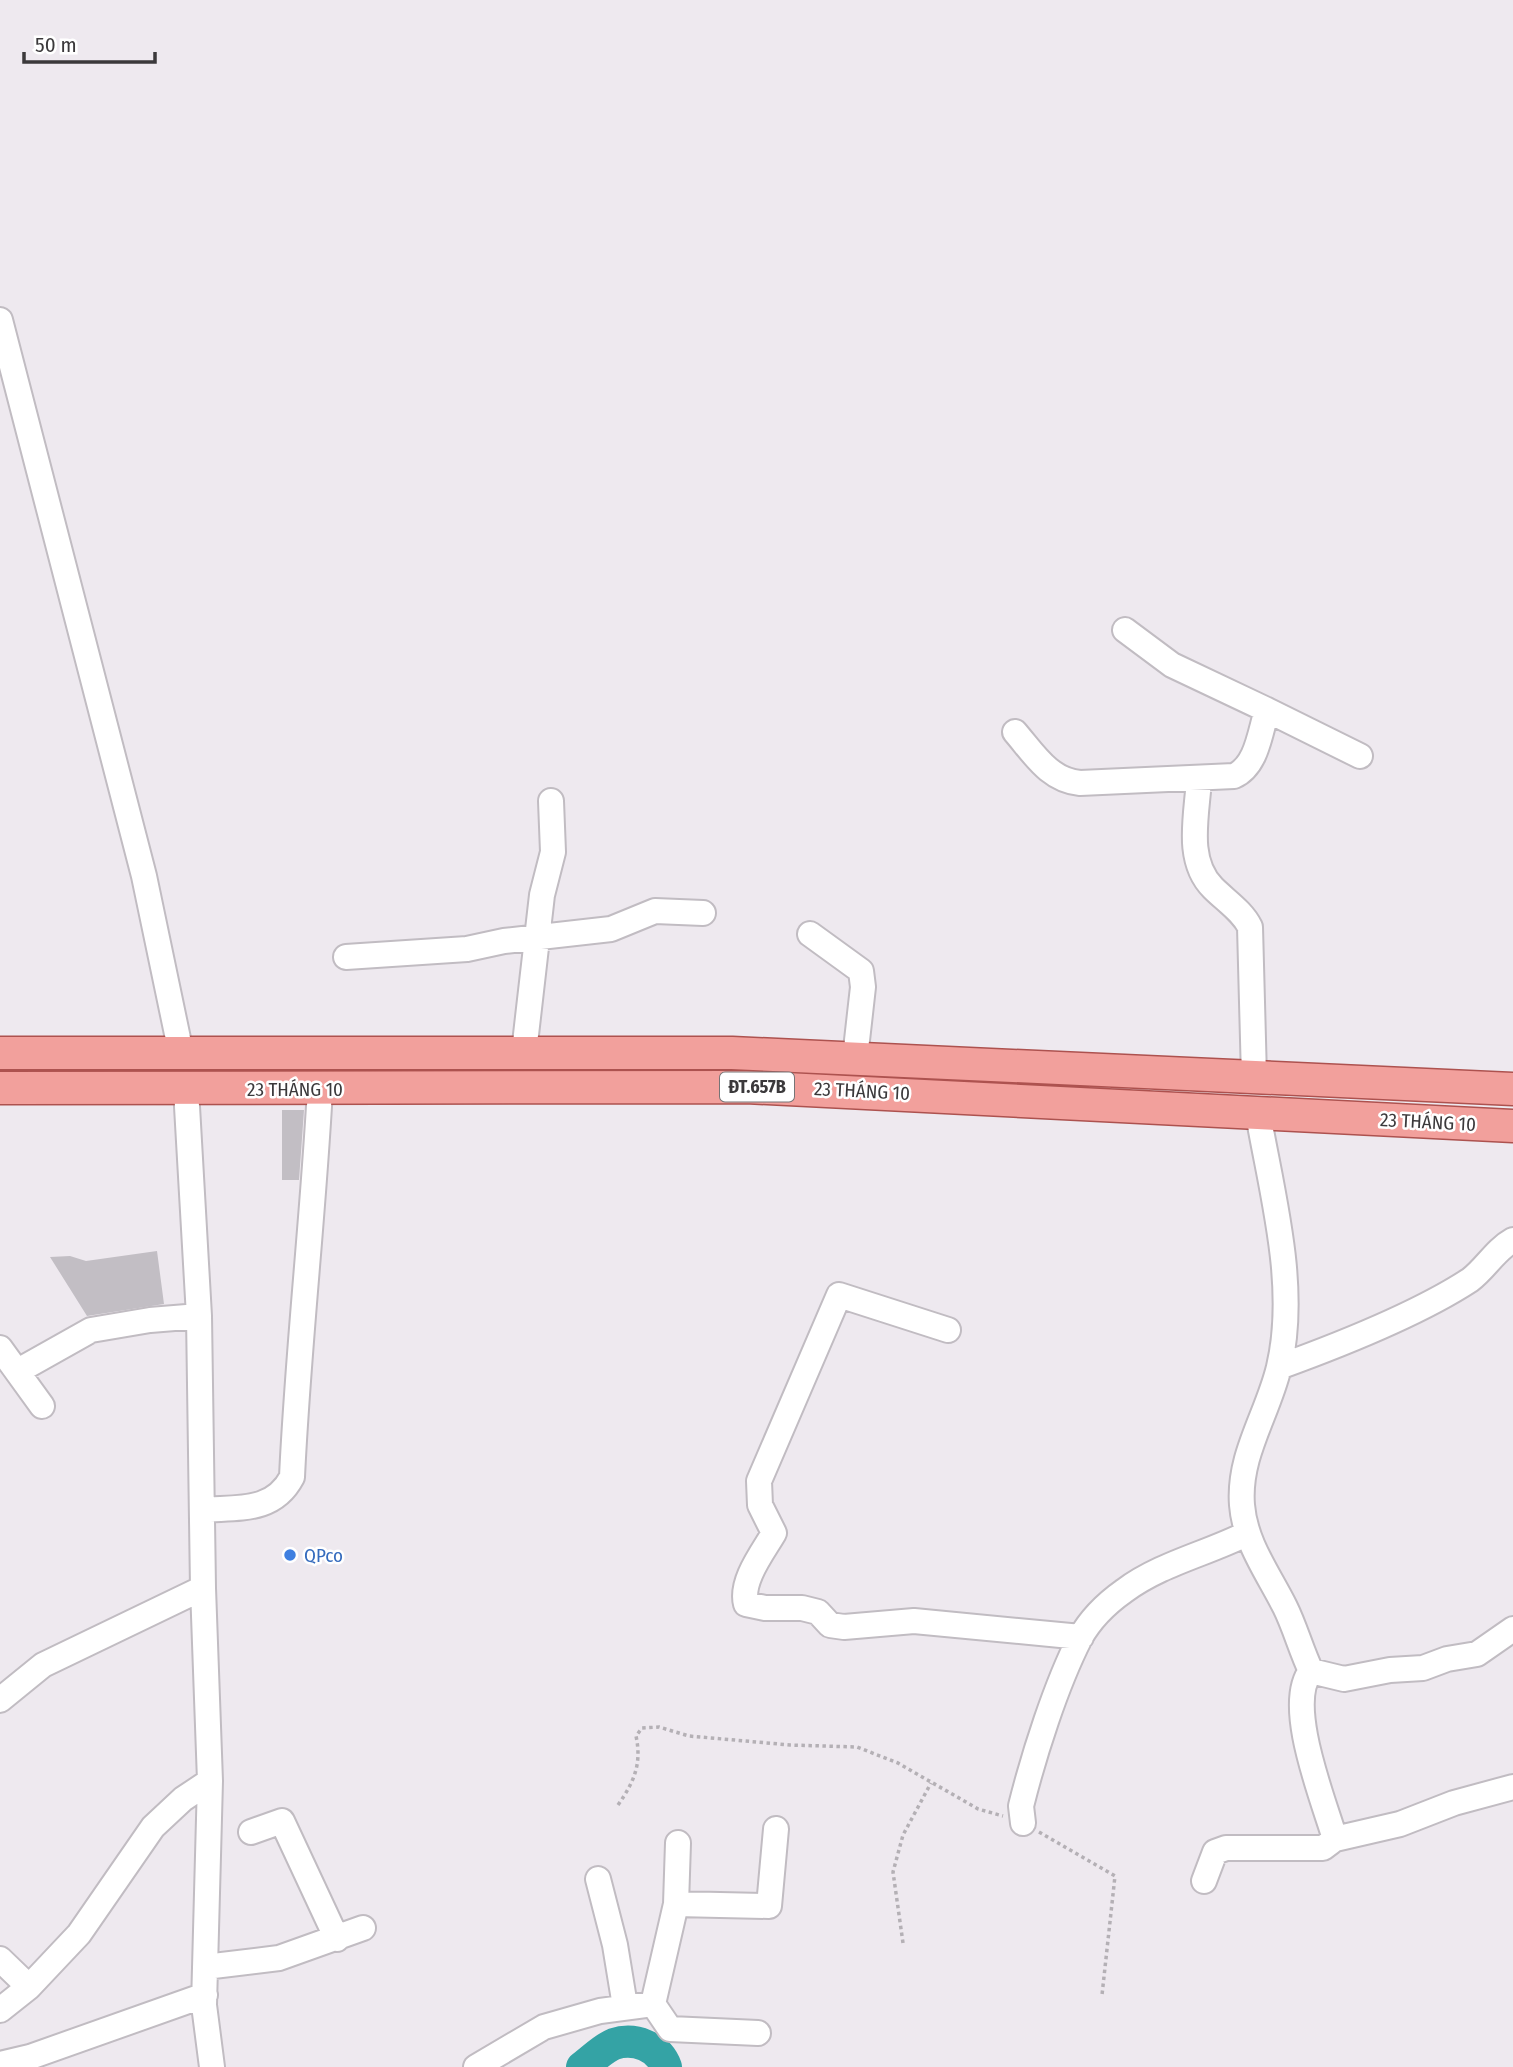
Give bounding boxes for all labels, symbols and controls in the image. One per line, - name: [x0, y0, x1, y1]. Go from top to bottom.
- scale bar: [24, 21, 156, 65]
- text: 50 m: [35, 32, 77, 58]
- road number: ĐT.657B: [720, 1072, 794, 1102]
- street label: 23 THÁNG 10: [814, 1077, 910, 1105]
- street label: 23 THÁNG 10: [247, 1078, 343, 1101]
- street label: 23 THÁNG 10: [1380, 1108, 1476, 1136]
- place label: QPco: [304, 1544, 343, 1567]
- marker: QPco: [282, 1547, 298, 1563]

